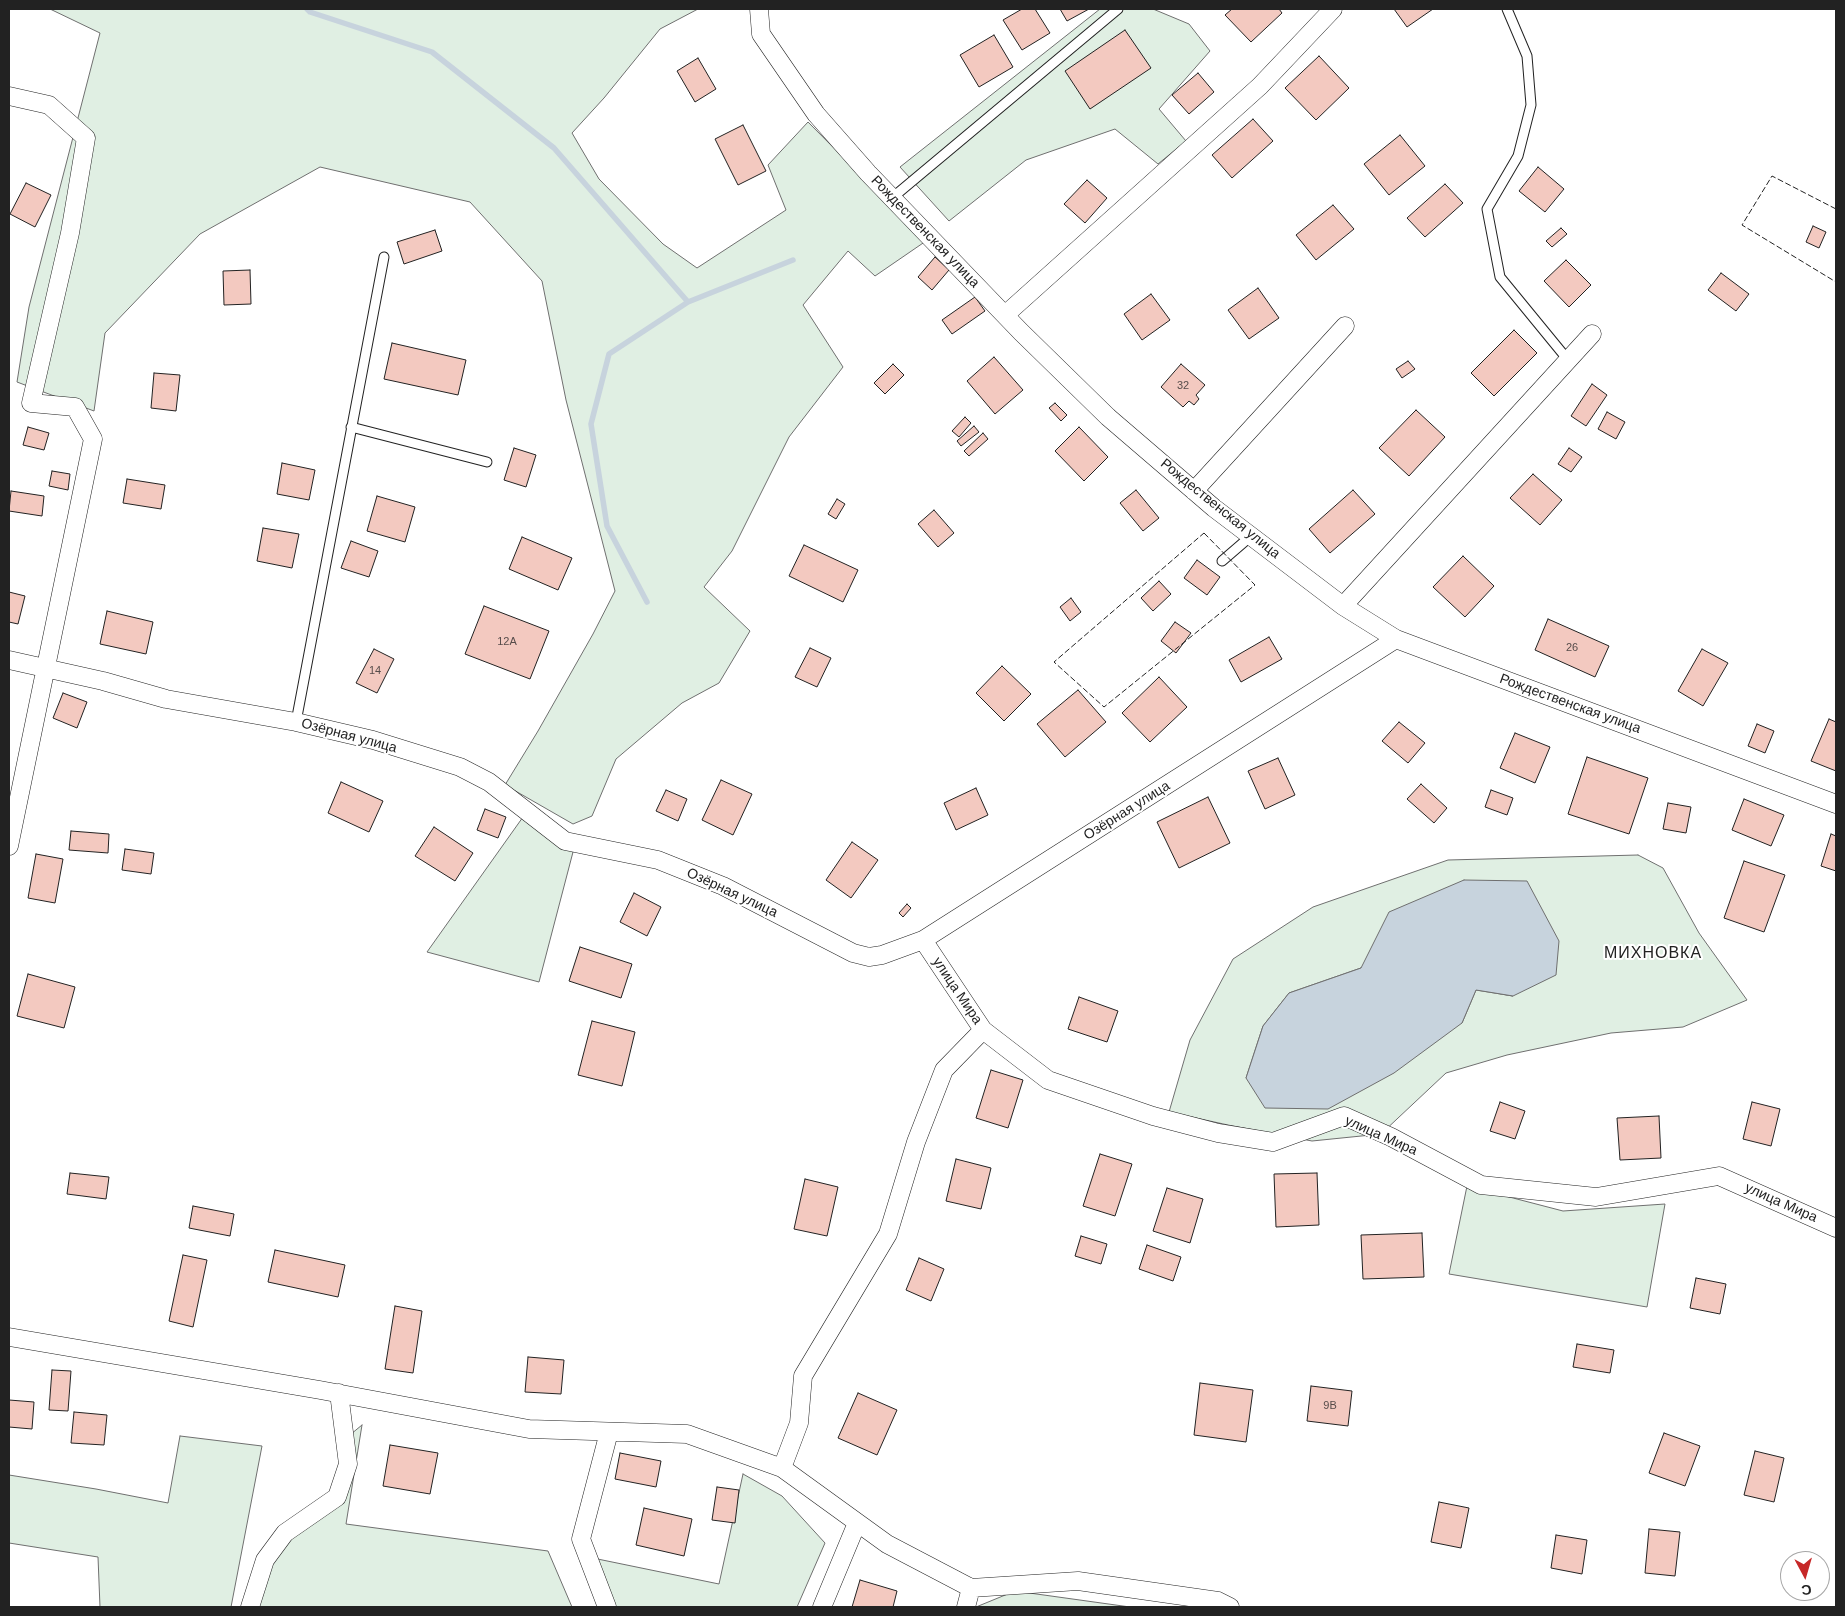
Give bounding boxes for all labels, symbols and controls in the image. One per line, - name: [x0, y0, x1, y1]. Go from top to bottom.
- street label: Рождественская улица: [867, 173, 983, 291]
- house number: 32: [1177, 379, 1189, 393]
- street label: Рождественская улица: [1157, 456, 1283, 562]
- house number: 12А: [497, 635, 517, 649]
- house number: 26: [1566, 641, 1578, 655]
- house number: 14: [369, 664, 381, 678]
- street label: Рождественская улица: [1497, 671, 1643, 737]
- street label: Озёрная улица: [299, 715, 399, 757]
- street label: Озёрная улица: [1081, 778, 1173, 844]
- street label: Озёрная улица: [684, 865, 780, 921]
- district label: МИХНОВКА: [1603, 944, 1703, 964]
- street label: улица Мира: [928, 954, 986, 1028]
- street label: улица Мира: [1342, 1113, 1420, 1159]
- street label: улица Мира: [1742, 1180, 1820, 1226]
- house number: 9В: [1323, 1399, 1337, 1413]
- north arrow: [1780, 1551, 1830, 1601]
- text: С: [1801, 1581, 1812, 1598]

